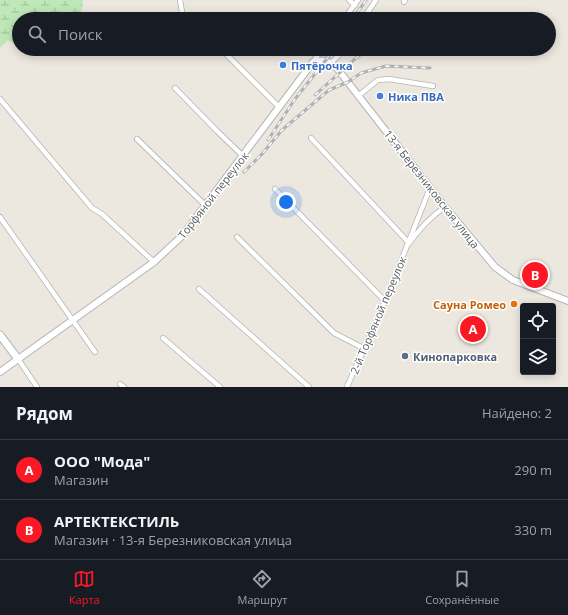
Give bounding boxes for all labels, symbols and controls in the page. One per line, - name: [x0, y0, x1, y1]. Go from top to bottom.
- search box: [12, 12, 556, 56]
- icon: search: [26, 23, 48, 45]
- text: Поиск: [58, 24, 102, 44]
- place label: Пятёрочка: [291, 58, 353, 73]
- marker: Пятёрочка: [278, 60, 288, 70]
- place label: Ника ПВА: [388, 89, 444, 104]
- marker: Ника ПВА: [375, 91, 385, 101]
- street label: 13-я Березниковская улица: [381, 127, 483, 251]
- street label: Торфяной переулок: [174, 148, 252, 242]
- your location: [276, 192, 296, 212]
- street label: 2-й Торфяной переулок: [346, 254, 410, 376]
- pin: B: [522, 260, 548, 290]
- place label: Сауна Ромео: [433, 297, 506, 312]
- marker: Сауна Ромео: [509, 299, 519, 309]
- map controls: [520, 303, 556, 375]
- button: locate: [520, 303, 556, 339]
- pin: A: [460, 314, 486, 344]
- button: layers: [520, 339, 556, 375]
- place label: Кинопарковка: [413, 349, 497, 364]
- marker: Кинопарковка: [400, 351, 410, 361]
- text: Рядом: [16, 402, 73, 425]
- text: Найдено: 2: [482, 404, 552, 422]
- text: ООО "Мода": [54, 451, 150, 471]
- text: A: [25, 461, 33, 479]
- text: 290 m: [514, 461, 552, 479]
- text: Магазин: [54, 471, 109, 489]
- text: АРТЕКТЕКСТИЛЬ: [54, 511, 179, 531]
- text: B: [25, 521, 33, 539]
- text: 330 m: [514, 521, 552, 539]
- text: Магазин · 13-я Березниковская улица: [54, 531, 292, 549]
- tab: Карта: [69, 568, 100, 607]
- tab: Маршрут: [238, 568, 287, 607]
- tab: Сохранённые: [425, 568, 499, 607]

